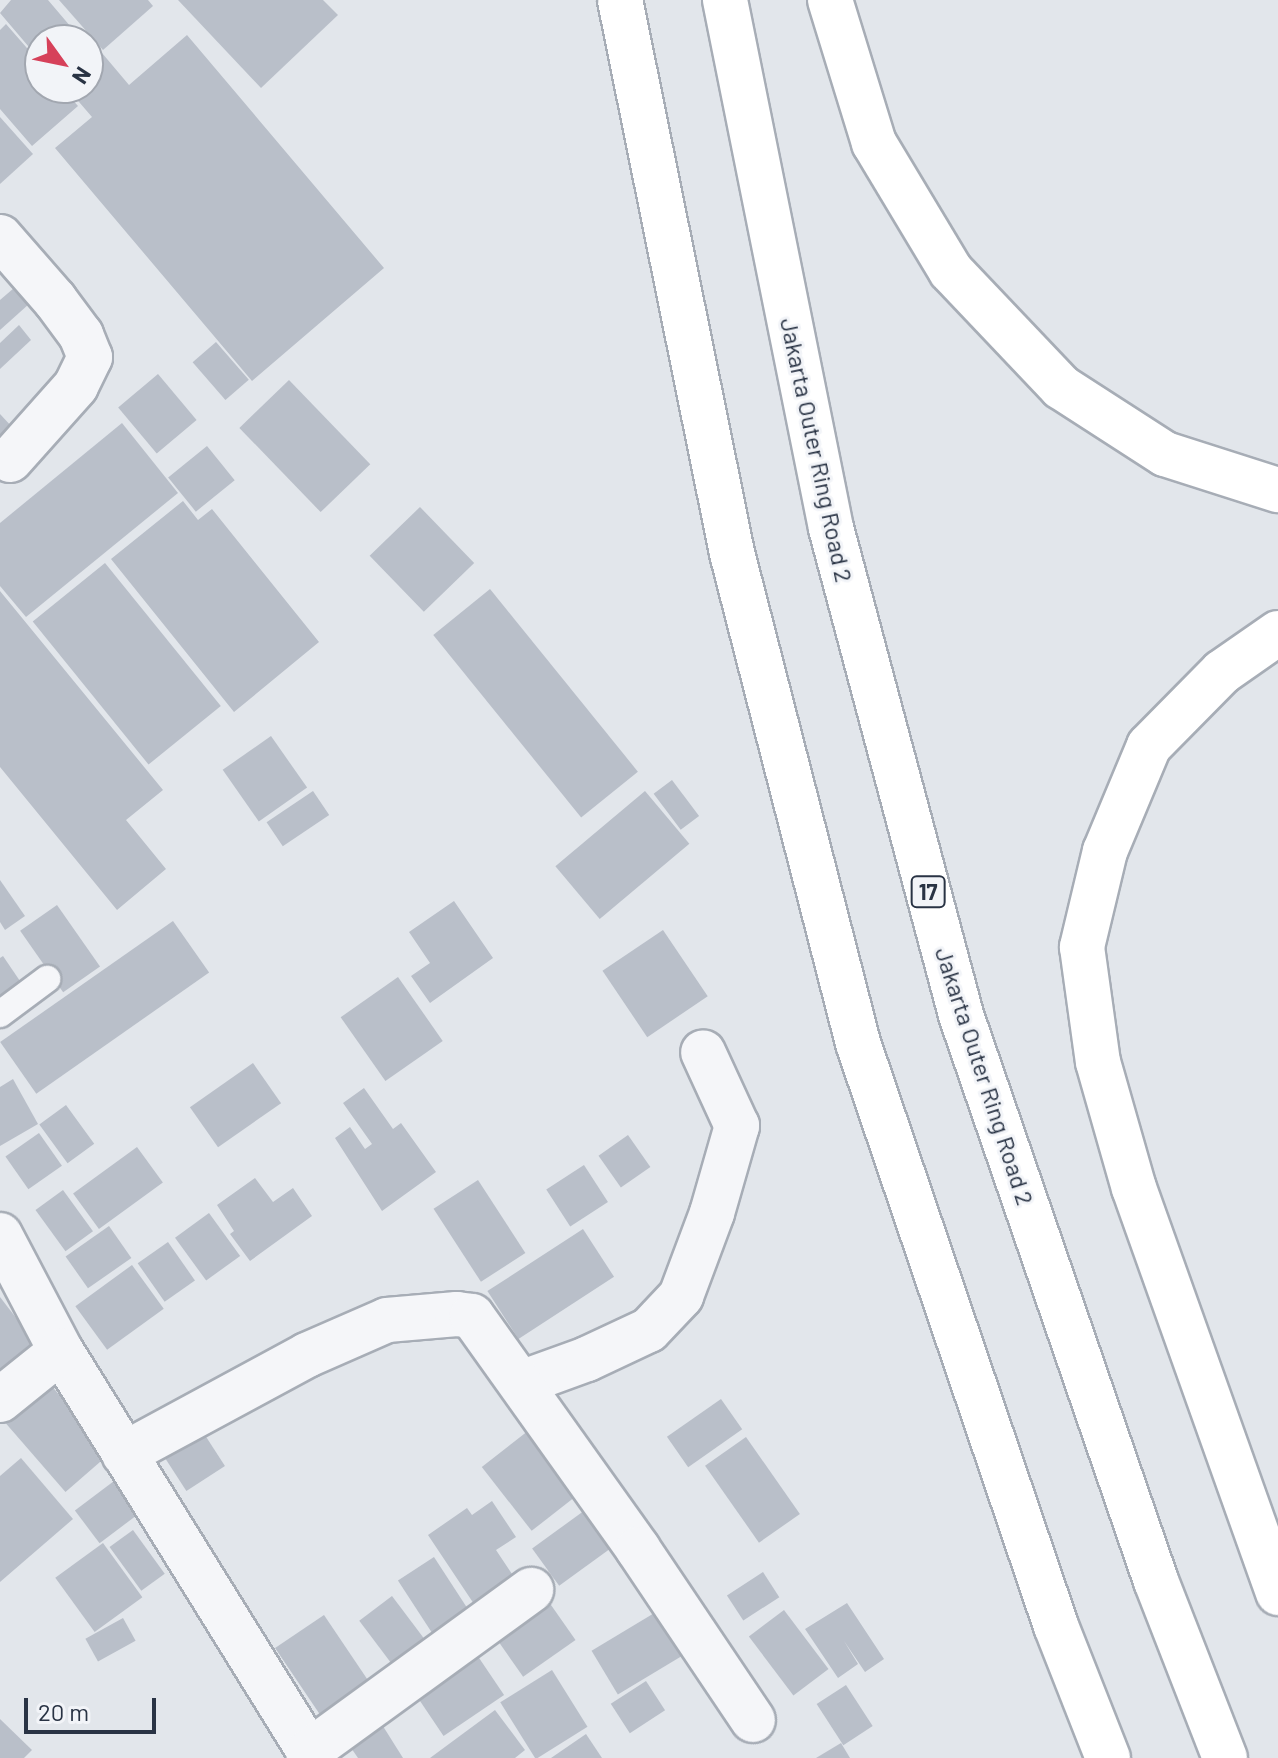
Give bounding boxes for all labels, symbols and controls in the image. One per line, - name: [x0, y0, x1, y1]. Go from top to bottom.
- north arrow: [24, 24, 104, 104]
- text: N: [68, 63, 97, 89]
- street label: Jakarta Outer Ring Road 2: [775, 315, 859, 585]
- road number: 17: [910, 874, 946, 910]
- street label: Jakarta Outer Ring Road 2: [930, 943, 1040, 1209]
- scale bar: [28, 1682, 160, 1732]
- text: 20 m: [38, 1697, 89, 1726]

